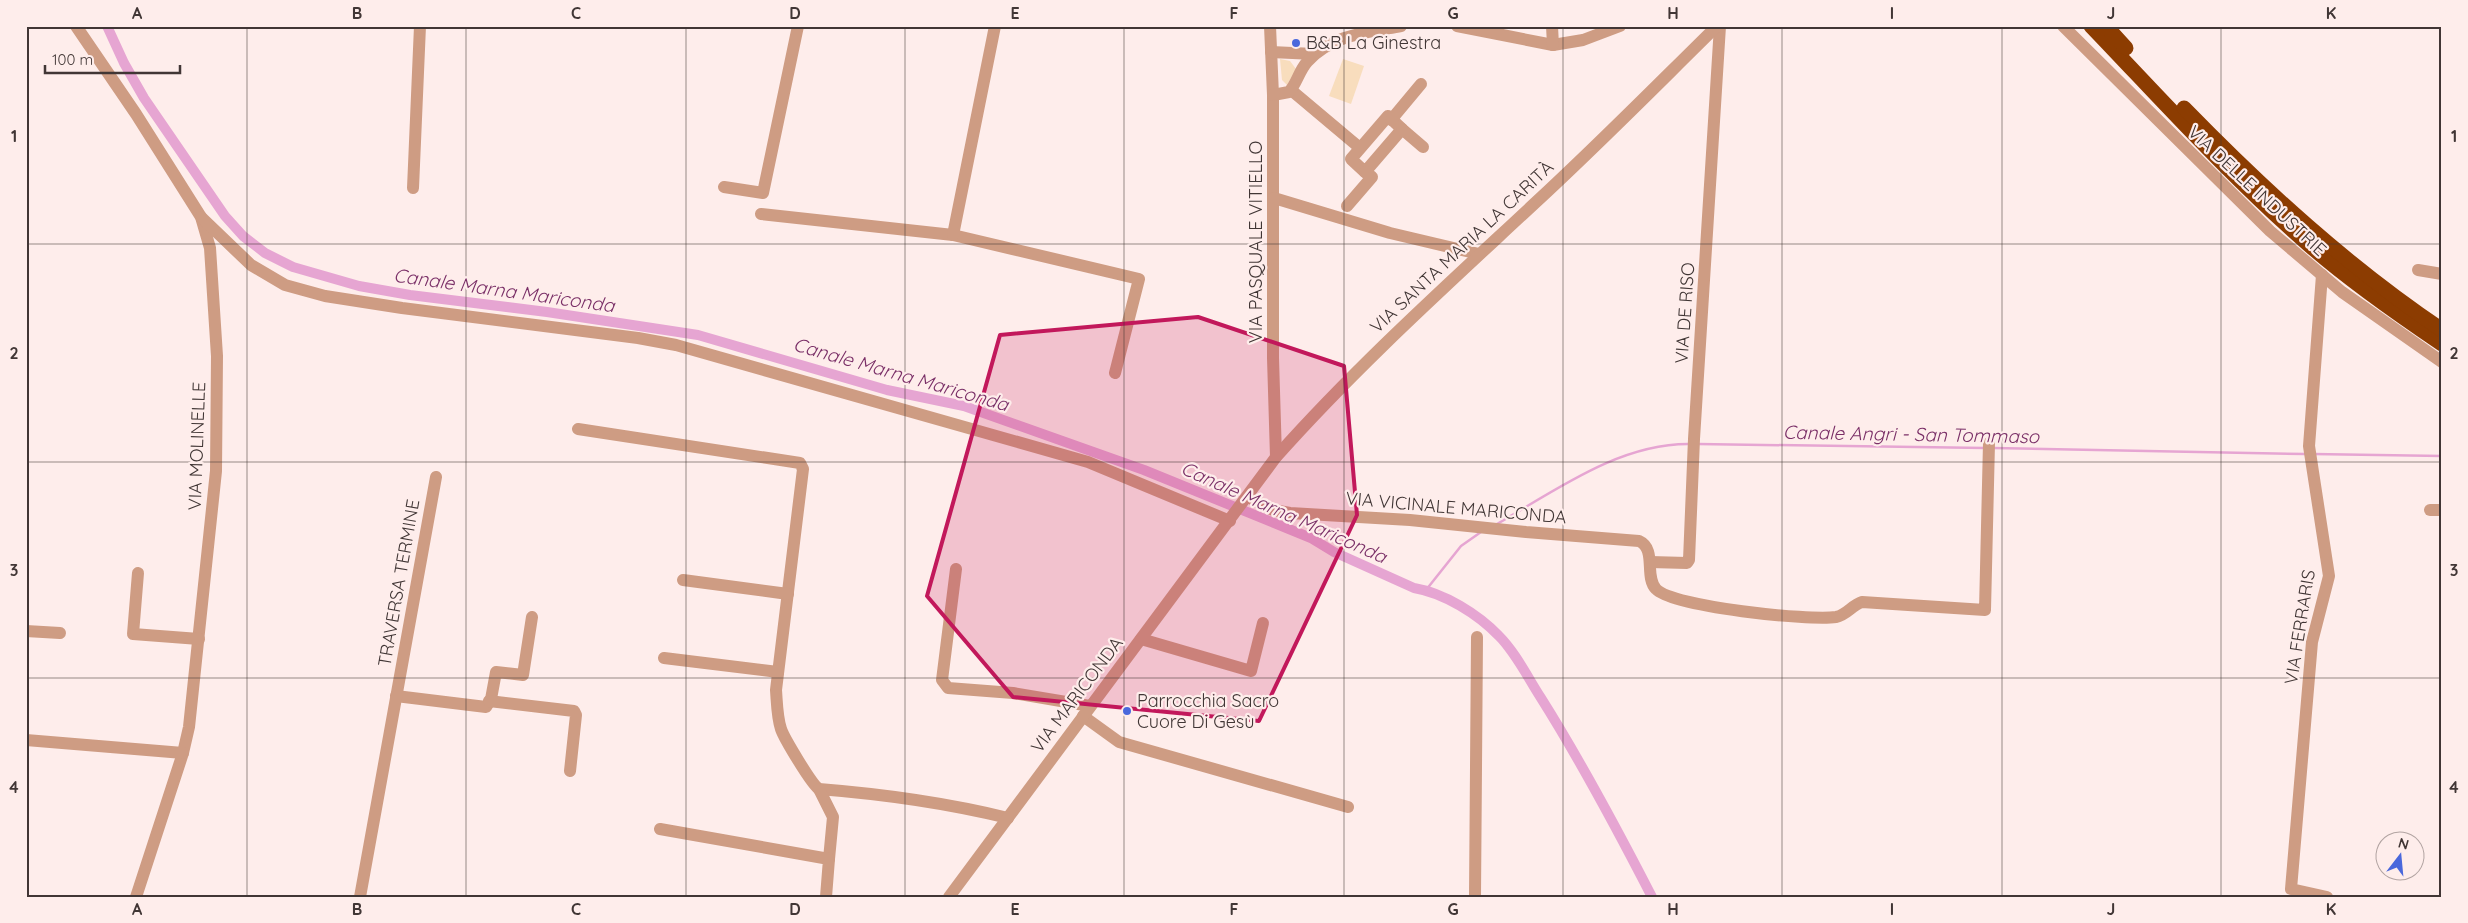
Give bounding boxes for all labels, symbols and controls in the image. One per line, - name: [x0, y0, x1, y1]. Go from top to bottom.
- text: A: [132, 3, 143, 23]
- text: B: [352, 3, 362, 23]
- text: C: [571, 3, 581, 23]
- text: D: [789, 3, 801, 23]
- text: E: [1010, 3, 1020, 23]
- text: F: [1230, 3, 1239, 23]
- text: G: [1447, 3, 1459, 23]
- text: H: [1667, 3, 1679, 23]
- text: I: [1890, 3, 1894, 23]
- text: J: [2107, 3, 2115, 23]
- text: K: [2326, 3, 2336, 23]
- place label: B&B La Ginestra: [1306, 31, 1441, 54]
- marker: B&B La Ginestra: [1290, 37, 1302, 49]
- scale bar: [45, 42, 180, 74]
- text: 100 m: [52, 50, 93, 69]
- street label: VIA DELLE INDUSTRIE: [2183, 120, 2332, 261]
- text: 1: [11, 126, 17, 146]
- text: 1: [2451, 126, 2457, 146]
- street label: VIA PASQUALE VITIELLO: [1244, 141, 1267, 343]
- street label: VIA SANTA MARIA LA CARITÀ: [1365, 155, 1559, 338]
- street label: VIA DE RISO: [1669, 261, 1700, 364]
- water label: Canale Marna Mariconda: [392, 263, 617, 318]
- water label: Canale Marna Mariconda: [791, 332, 1013, 417]
- text: 2: [9, 343, 19, 363]
- text: 2: [2449, 343, 2459, 363]
- street label: VIA MOLINELLE: [183, 381, 210, 511]
- water label: Canale Angri - San Tommaso: [1783, 420, 2041, 448]
- water label: Canale Marna Mariconda: [1177, 456, 1392, 569]
- street label: VIA VICINALE MARICONDA: [1345, 486, 1568, 529]
- street label: TRAVERSA TERMINE: [372, 497, 425, 668]
- text: 3: [10, 560, 18, 580]
- text: 3: [2450, 560, 2458, 580]
- street label: VIA FERRARIS: [2279, 568, 2320, 686]
- street label: VIA MARICONDA: [1026, 632, 1128, 757]
- place label: Parrocchia Sacro Cuore Di Gesù: [1137, 689, 1279, 733]
- marker: Parrocchia Sacro Cuore Di Gesù: [1121, 705, 1133, 717]
- text: 4: [9, 777, 19, 797]
- text: 4: [2449, 777, 2459, 797]
- north arrow: [2376, 830, 2426, 880]
- text: N: [2396, 833, 2411, 854]
- text: A: [132, 899, 143, 919]
- text: B: [352, 899, 362, 919]
- text: C: [571, 899, 581, 919]
- text: D: [789, 899, 801, 919]
- text: E: [1010, 899, 1020, 919]
- text: F: [1230, 899, 1239, 919]
- text: G: [1447, 899, 1459, 919]
- text: H: [1667, 899, 1679, 919]
- text: I: [1890, 899, 1894, 919]
- text: J: [2107, 899, 2115, 919]
- text: K: [2326, 899, 2336, 919]

